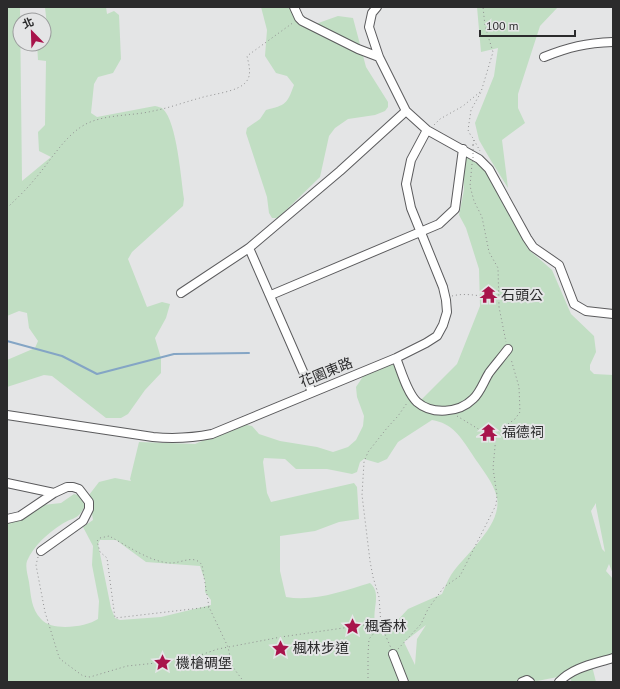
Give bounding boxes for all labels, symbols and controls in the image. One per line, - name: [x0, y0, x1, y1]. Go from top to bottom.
- north arrow: [12, 12, 52, 52]
- scale bar: [480, 12, 575, 38]
- text: 北: [20, 14, 36, 31]
- text: 100 m: [486, 18, 519, 33]
- temple icon: 石頭公: [478, 285, 498, 305]
- place label: 石頭公: [501, 286, 543, 304]
- street label: 花園東路: [297, 353, 355, 391]
- temple icon: 福德祠: [479, 422, 499, 442]
- place label: 福德祠: [502, 423, 544, 441]
- place icon: 楓香林: [342, 616, 362, 636]
- place label: 楓香林: [365, 617, 407, 635]
- place icon: 楓林步道: [270, 638, 290, 658]
- place label: 楓林步道: [293, 639, 349, 657]
- place icon: 機槍碉堡: [153, 653, 173, 673]
- place label: 機槍碉堡: [176, 654, 232, 672]

